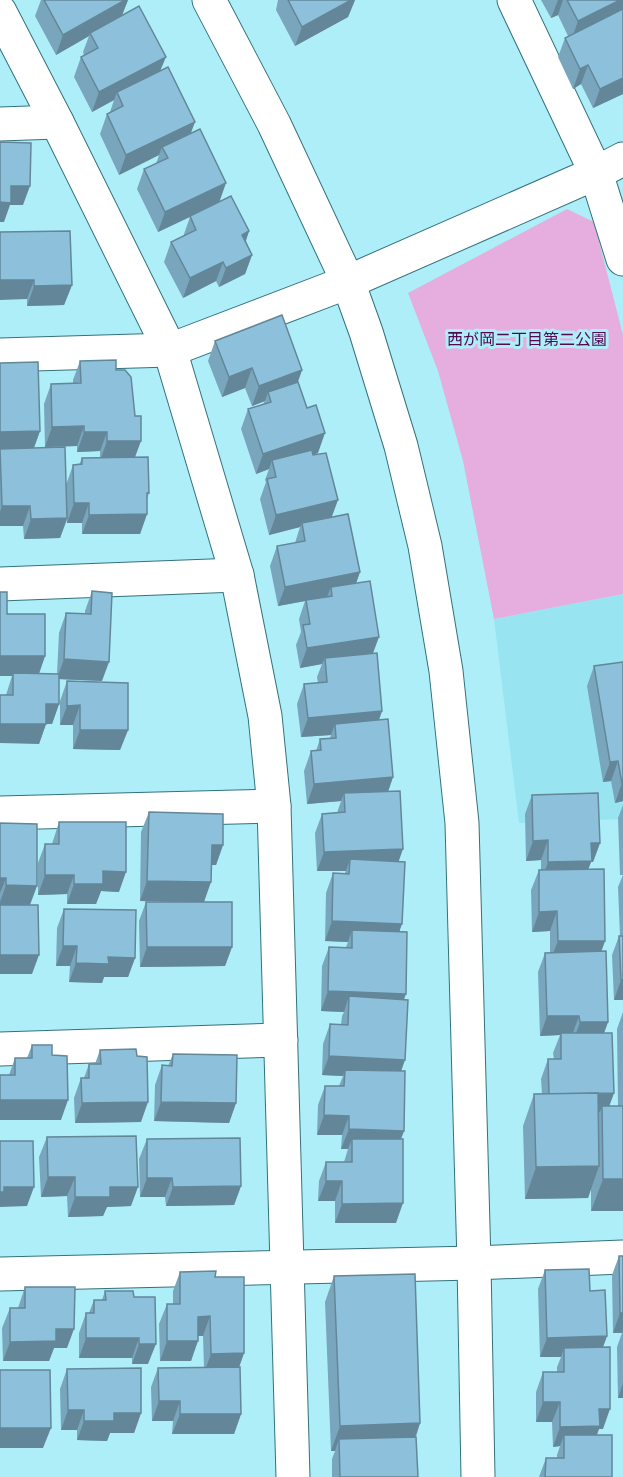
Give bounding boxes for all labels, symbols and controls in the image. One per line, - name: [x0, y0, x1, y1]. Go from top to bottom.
- park label: 西が岡二丁目第二公園: [447, 329, 607, 349]

